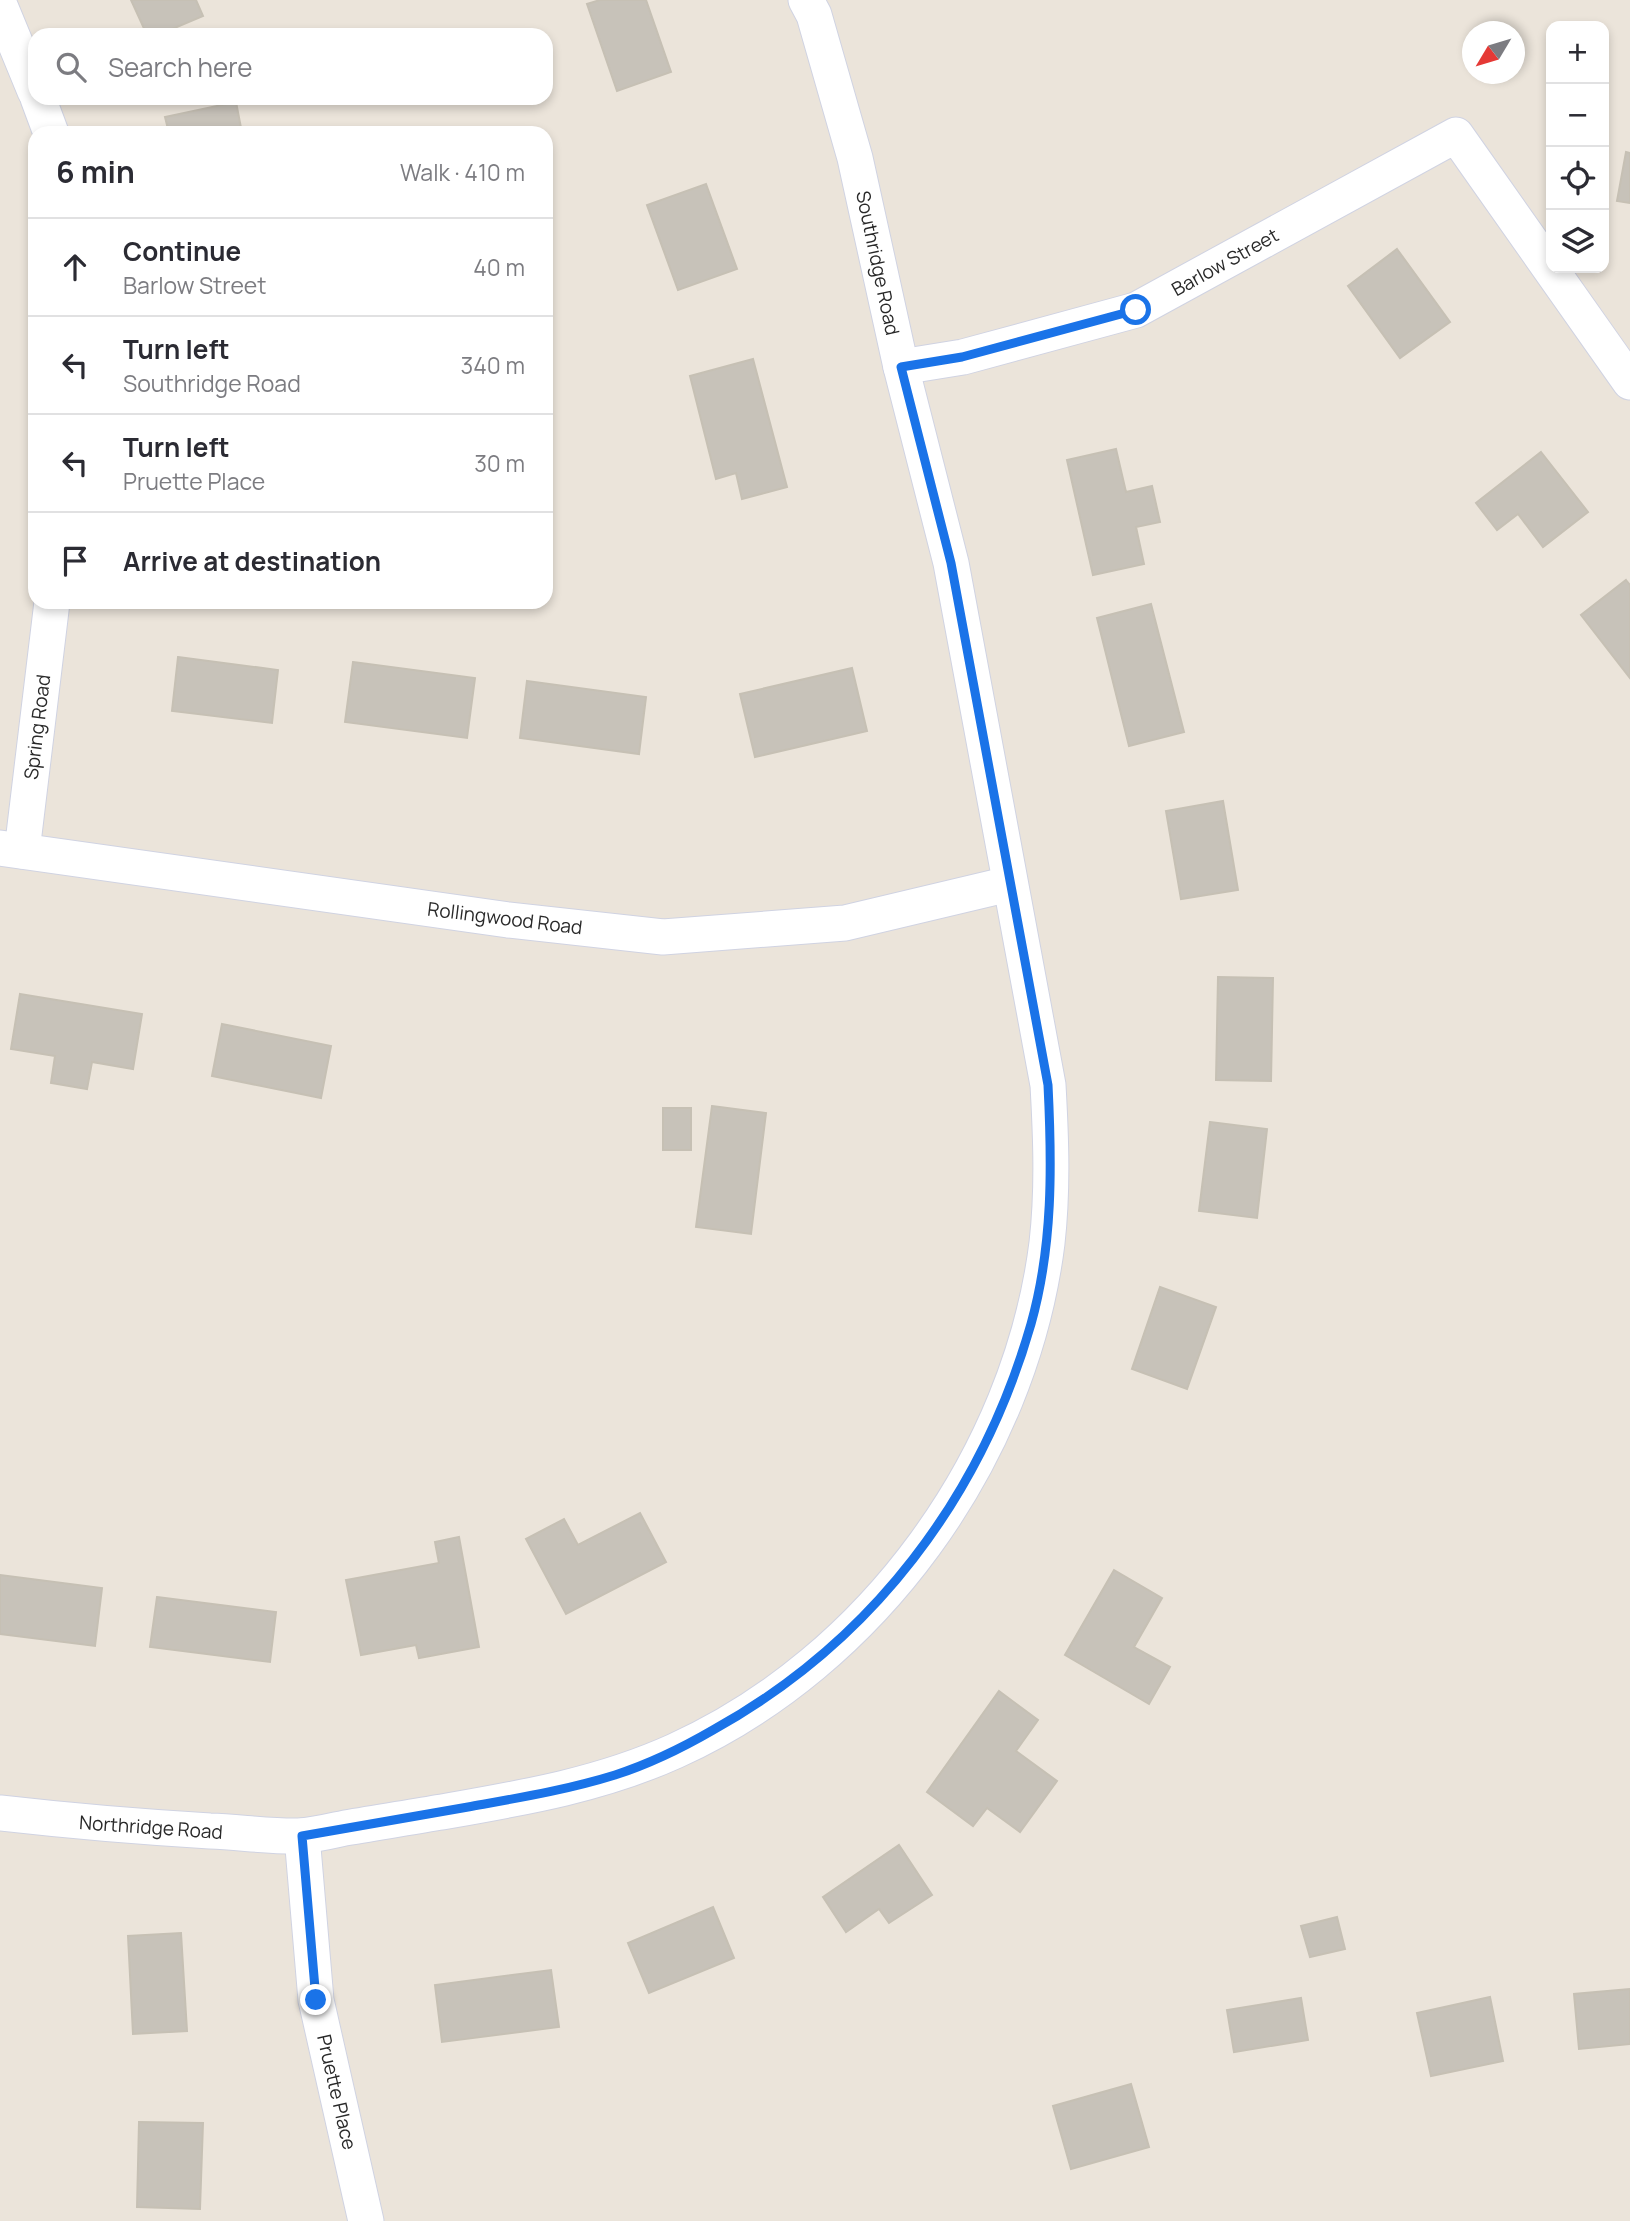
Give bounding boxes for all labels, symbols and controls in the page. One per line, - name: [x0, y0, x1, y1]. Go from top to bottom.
- north arrow: [1462, 21, 1525, 84]
- map controls: [1546, 21, 1609, 273]
- button: +: [1546, 21, 1609, 84]
- search box: [28, 28, 553, 105]
- icon: search: [52, 48, 90, 86]
- text: Search here: [108, 49, 253, 85]
- button: −: [1546, 84, 1609, 147]
- button: locate: [1546, 147, 1609, 210]
- text: 6 min: [56, 151, 135, 192]
- text: Walk · 410 m: [400, 156, 525, 188]
- street label: Southridge Road: [850, 188, 906, 338]
- button: layers: [1546, 210, 1609, 273]
- street label: Barlow Street: [1167, 222, 1283, 302]
- text: Continue: [123, 233, 241, 269]
- icon: ahead: [56, 248, 94, 286]
- text: 40 m: [473, 251, 525, 283]
- text: Barlow Street: [123, 269, 266, 301]
- route start: [1120, 294, 1151, 325]
- text: Turn left: [123, 331, 230, 367]
- icon: left: [56, 346, 94, 384]
- text: 340 m: [461, 349, 525, 381]
- text: Southridge Road: [123, 367, 301, 399]
- text: Turn left: [123, 429, 230, 465]
- icon: left: [56, 444, 94, 482]
- text: 30 m: [474, 447, 525, 479]
- text: Pruette Place: [123, 465, 265, 497]
- icon: arrive: [56, 542, 94, 580]
- text: Arrive at destination: [123, 543, 381, 579]
- street label: Spring Road: [18, 673, 56, 781]
- street label: Rollingwood Road: [426, 896, 584, 940]
- street label: Northridge Road: [78, 1809, 224, 1845]
- route end: [300, 1984, 331, 2015]
- street label: Pruette Place: [311, 2032, 363, 2152]

